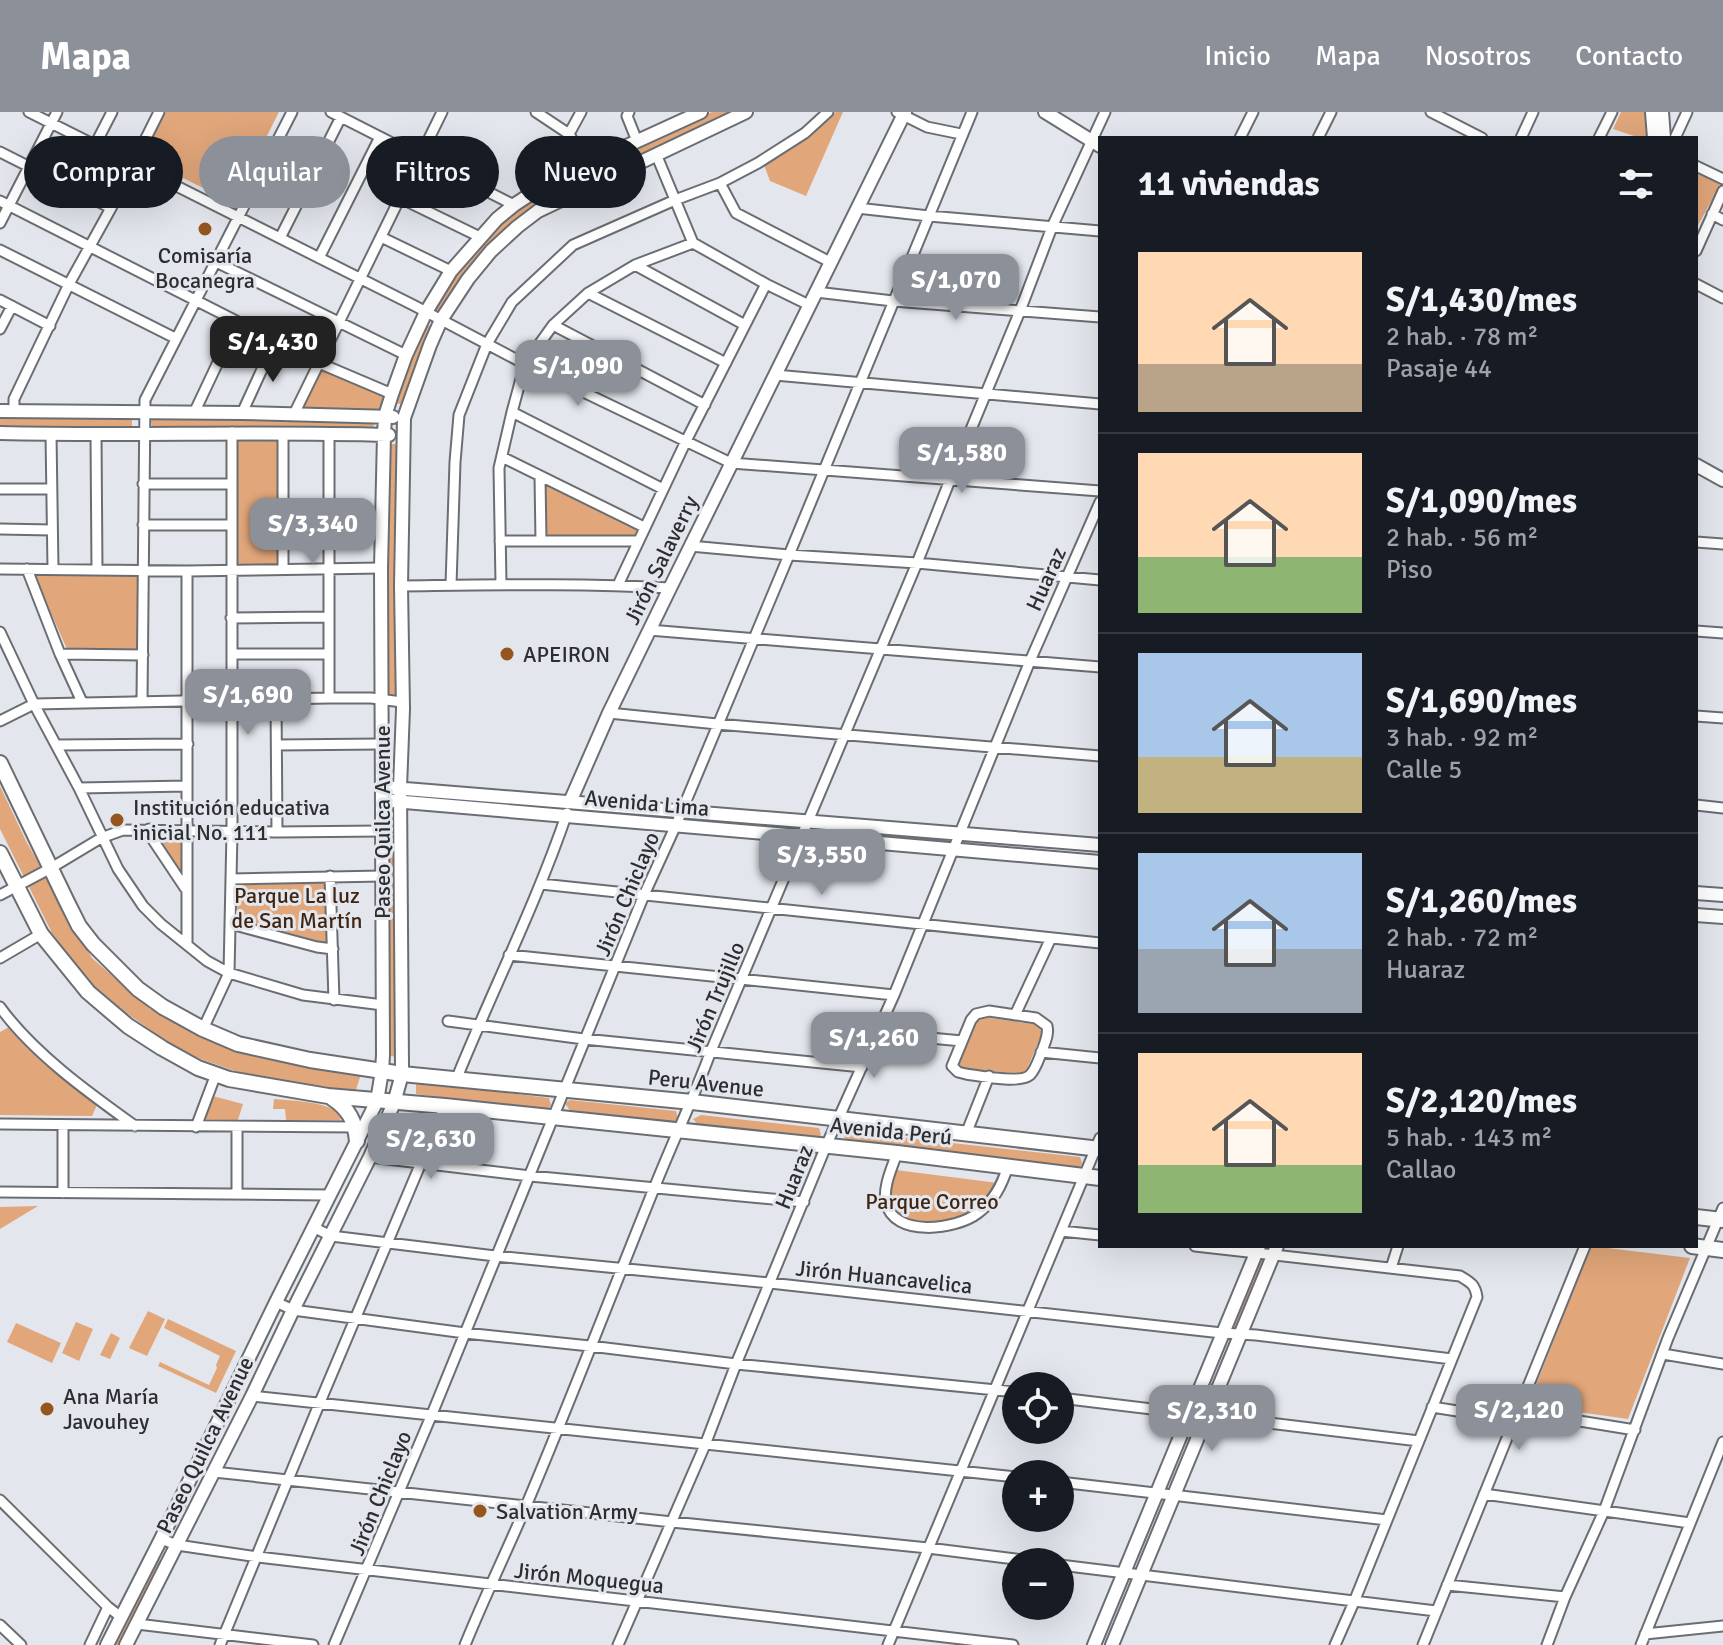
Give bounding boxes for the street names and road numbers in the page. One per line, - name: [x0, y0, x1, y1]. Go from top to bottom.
- street label: Jirón Salaverry: [618, 490, 704, 629]
- street label: Huaraz: [1020, 543, 1072, 615]
- street label: Paseo Quilca Avenue: [369, 725, 396, 919]
- street label: Avenida Lima: [583, 784, 711, 822]
- street label: Jirón Chiclayo: [589, 828, 665, 960]
- street label: Jirón Trujillo: [680, 938, 750, 1056]
- street label: Peru Avenue: [647, 1063, 765, 1103]
- street label: Avenida Perú: [829, 1111, 953, 1151]
- street label: Huaraz: [769, 1141, 819, 1213]
- street label: Jirón Huancavelica: [794, 1254, 974, 1300]
- street label: Paseo Quilca Avenue: [150, 1352, 260, 1538]
- street label: Jirón Chiclayo: [343, 1427, 417, 1559]
- street label: Jirón Moquegua: [513, 1557, 665, 1599]

